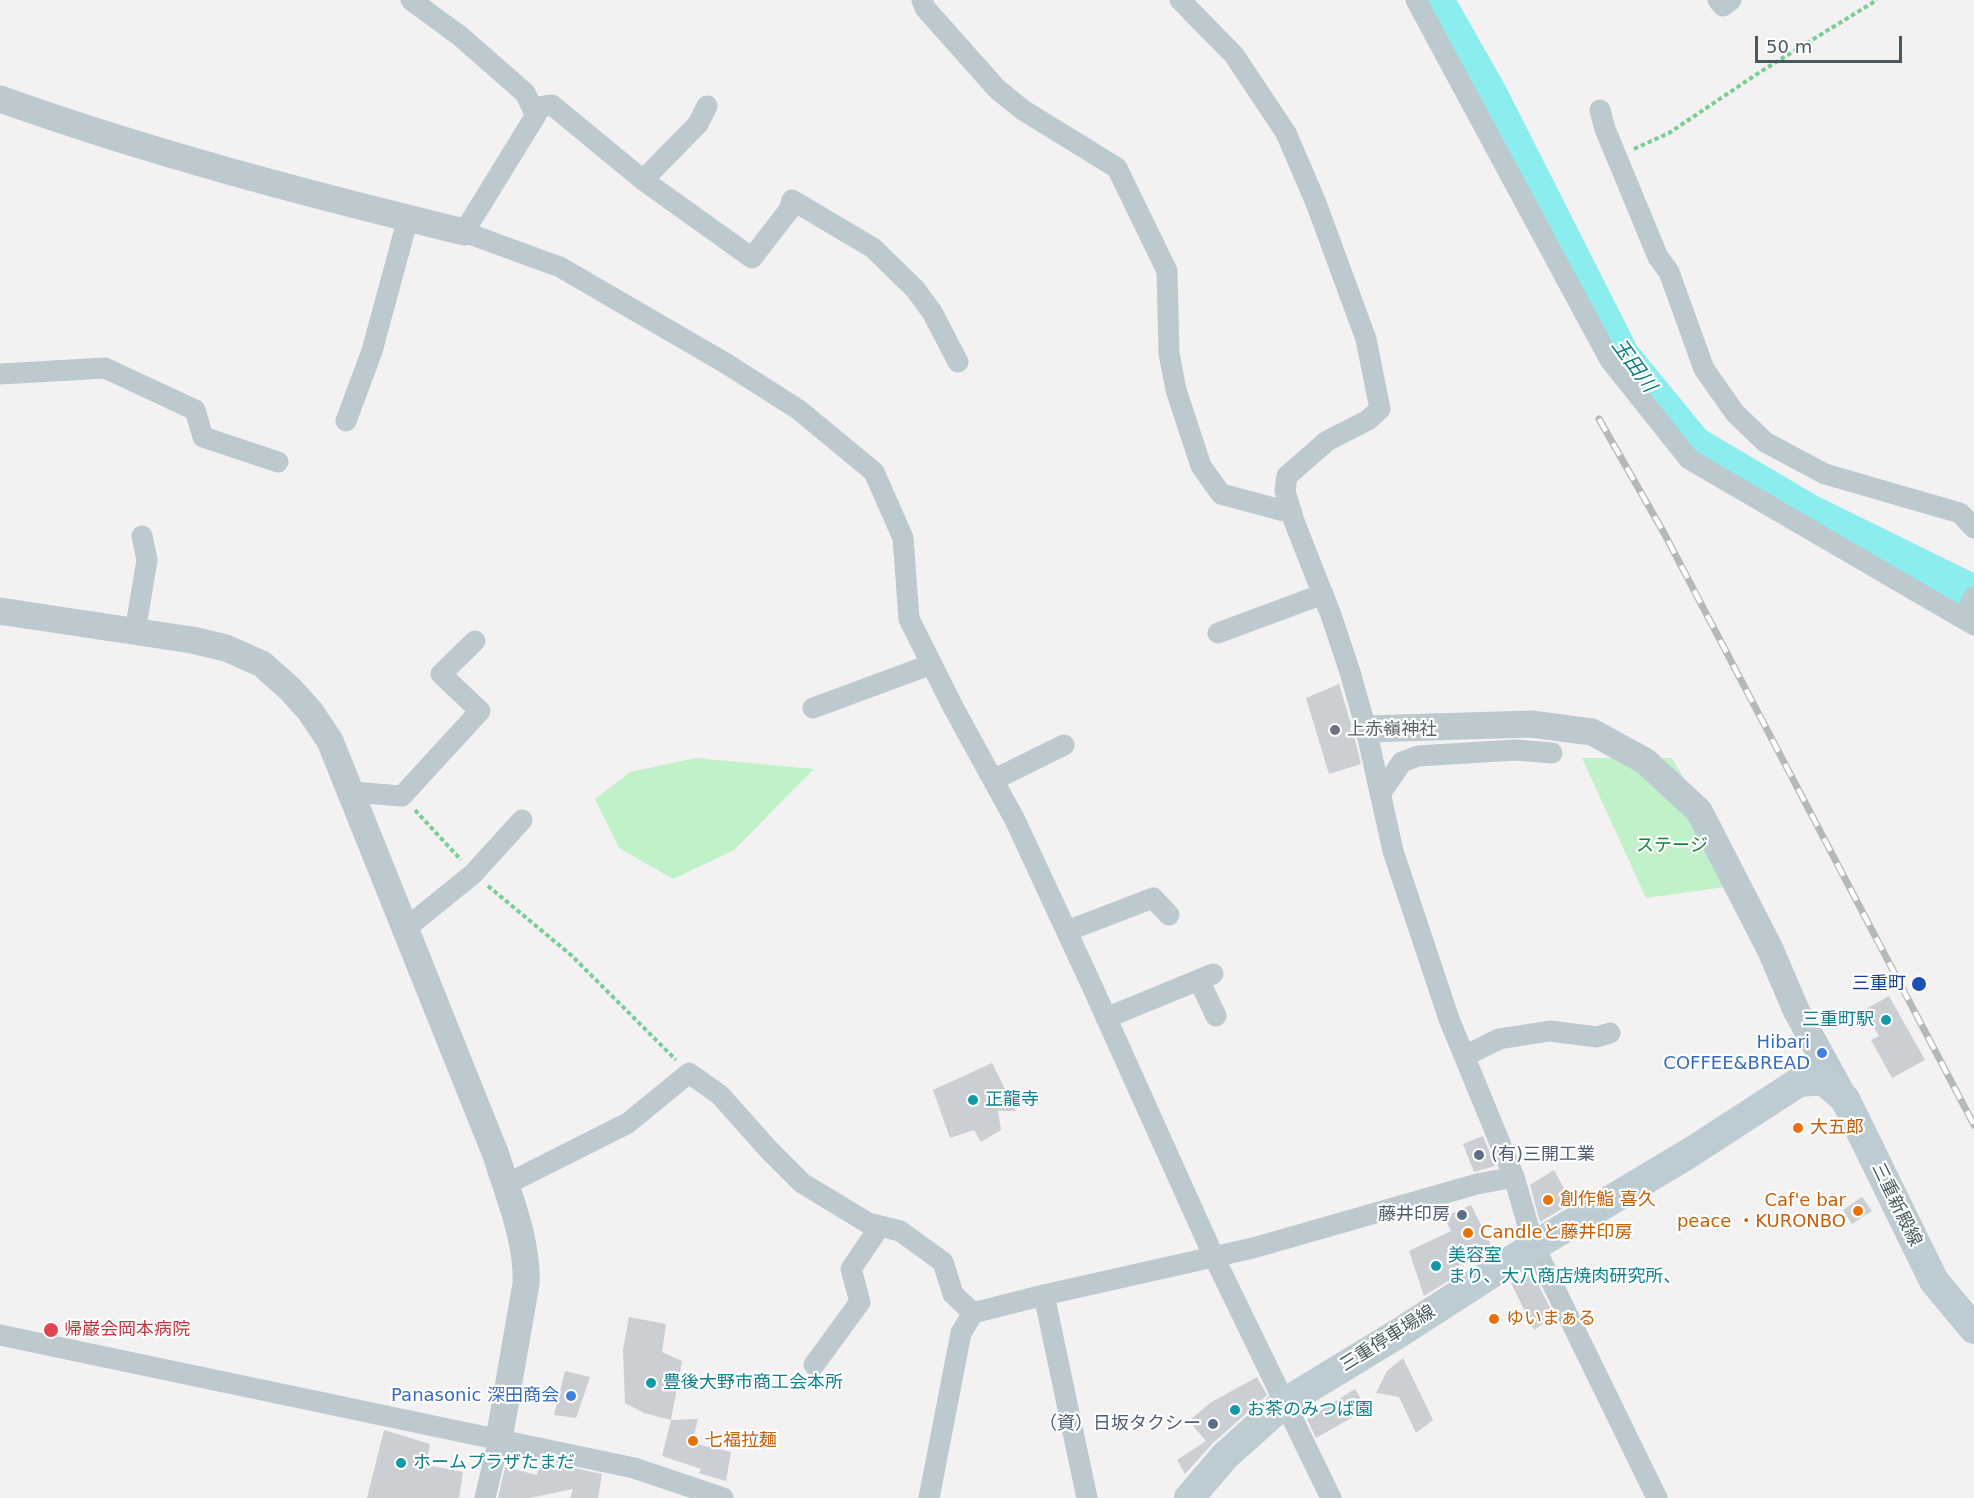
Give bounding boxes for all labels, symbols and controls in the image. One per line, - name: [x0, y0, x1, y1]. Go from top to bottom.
- scale bar: [1758, 24, 1905, 62]
- text: 50 m: [1766, 36, 1812, 57]
- water label: 玉田川: [1606, 335, 1660, 397]
- place label: 上赤嶺神社: [1347, 719, 1437, 741]
- marker: 上赤嶺神社: [1328, 723, 1342, 737]
- park label: ステージ: [1636, 835, 1708, 857]
- place label: 三重町: [1852, 973, 1906, 995]
- marker: 三重町: [1910, 975, 1928, 993]
- place label: 三重町駅: [1802, 1009, 1874, 1031]
- marker: 三重町駅: [1879, 1013, 1893, 1027]
- place label: Hibari COFFEE&BREAD: [1663, 1032, 1810, 1074]
- marker: Hibari COFFEE&BREAD: [1815, 1046, 1829, 1060]
- place label: 正龍寺: [985, 1089, 1039, 1111]
- marker: 正龍寺: [966, 1093, 980, 1107]
- place label: 大五郎: [1810, 1117, 1864, 1139]
- marker: 大五郎: [1791, 1121, 1805, 1135]
- place label: (有)三開工業: [1491, 1144, 1595, 1166]
- marker: (有)三開工業: [1472, 1148, 1486, 1162]
- street label: 三重新殿線: [1867, 1160, 1925, 1250]
- place label: 創作鮨 喜久: [1560, 1189, 1656, 1211]
- place label: Caf'e bar peace ・KURONBO: [1677, 1190, 1846, 1232]
- marker: 創作鮨 喜久: [1541, 1193, 1555, 1207]
- place label: 藤井印房: [1378, 1204, 1450, 1226]
- marker: Caf'e bar peace ・KURONBO: [1851, 1204, 1865, 1218]
- marker: 藤井印房: [1455, 1208, 1469, 1222]
- place label: Candleと藤井印房: [1480, 1222, 1633, 1244]
- marker: Candleと藤井印房: [1461, 1226, 1475, 1240]
- place label: 美容室 まり、大八商店焼肉研究所、: [1448, 1245, 1681, 1288]
- marker: 美容室 まり、大八商店焼肉研究所、: [1429, 1259, 1443, 1273]
- street label: 三重停車場線: [1336, 1301, 1440, 1377]
- place label: ゆいまぁる: [1506, 1308, 1596, 1330]
- marker: ゆいまぁる: [1487, 1312, 1501, 1326]
- place label: 帰巌会岡本病院: [64, 1319, 190, 1341]
- marker: 帰巌会岡本病院: [42, 1321, 60, 1339]
- place label: 豊後大野市商工会本所: [663, 1372, 843, 1394]
- marker: 豊後大野市商工会本所: [644, 1376, 658, 1390]
- place label: Panasonic 深田商会: [391, 1385, 559, 1407]
- marker: Panasonic 深田商会: [564, 1389, 578, 1403]
- place label: お茶のみつば園: [1247, 1399, 1373, 1421]
- marker: お茶のみつば園: [1228, 1403, 1242, 1417]
- place label: （資）日坂タクシー: [1039, 1413, 1201, 1435]
- marker: （資）日坂タクシー: [1206, 1417, 1220, 1431]
- place label: 七福拉麺: [705, 1430, 777, 1452]
- marker: 七福拉麺: [686, 1434, 700, 1448]
- place label: ホームプラザたまだ: [413, 1452, 575, 1474]
- marker: ホームプラザたまだ: [394, 1456, 408, 1470]

